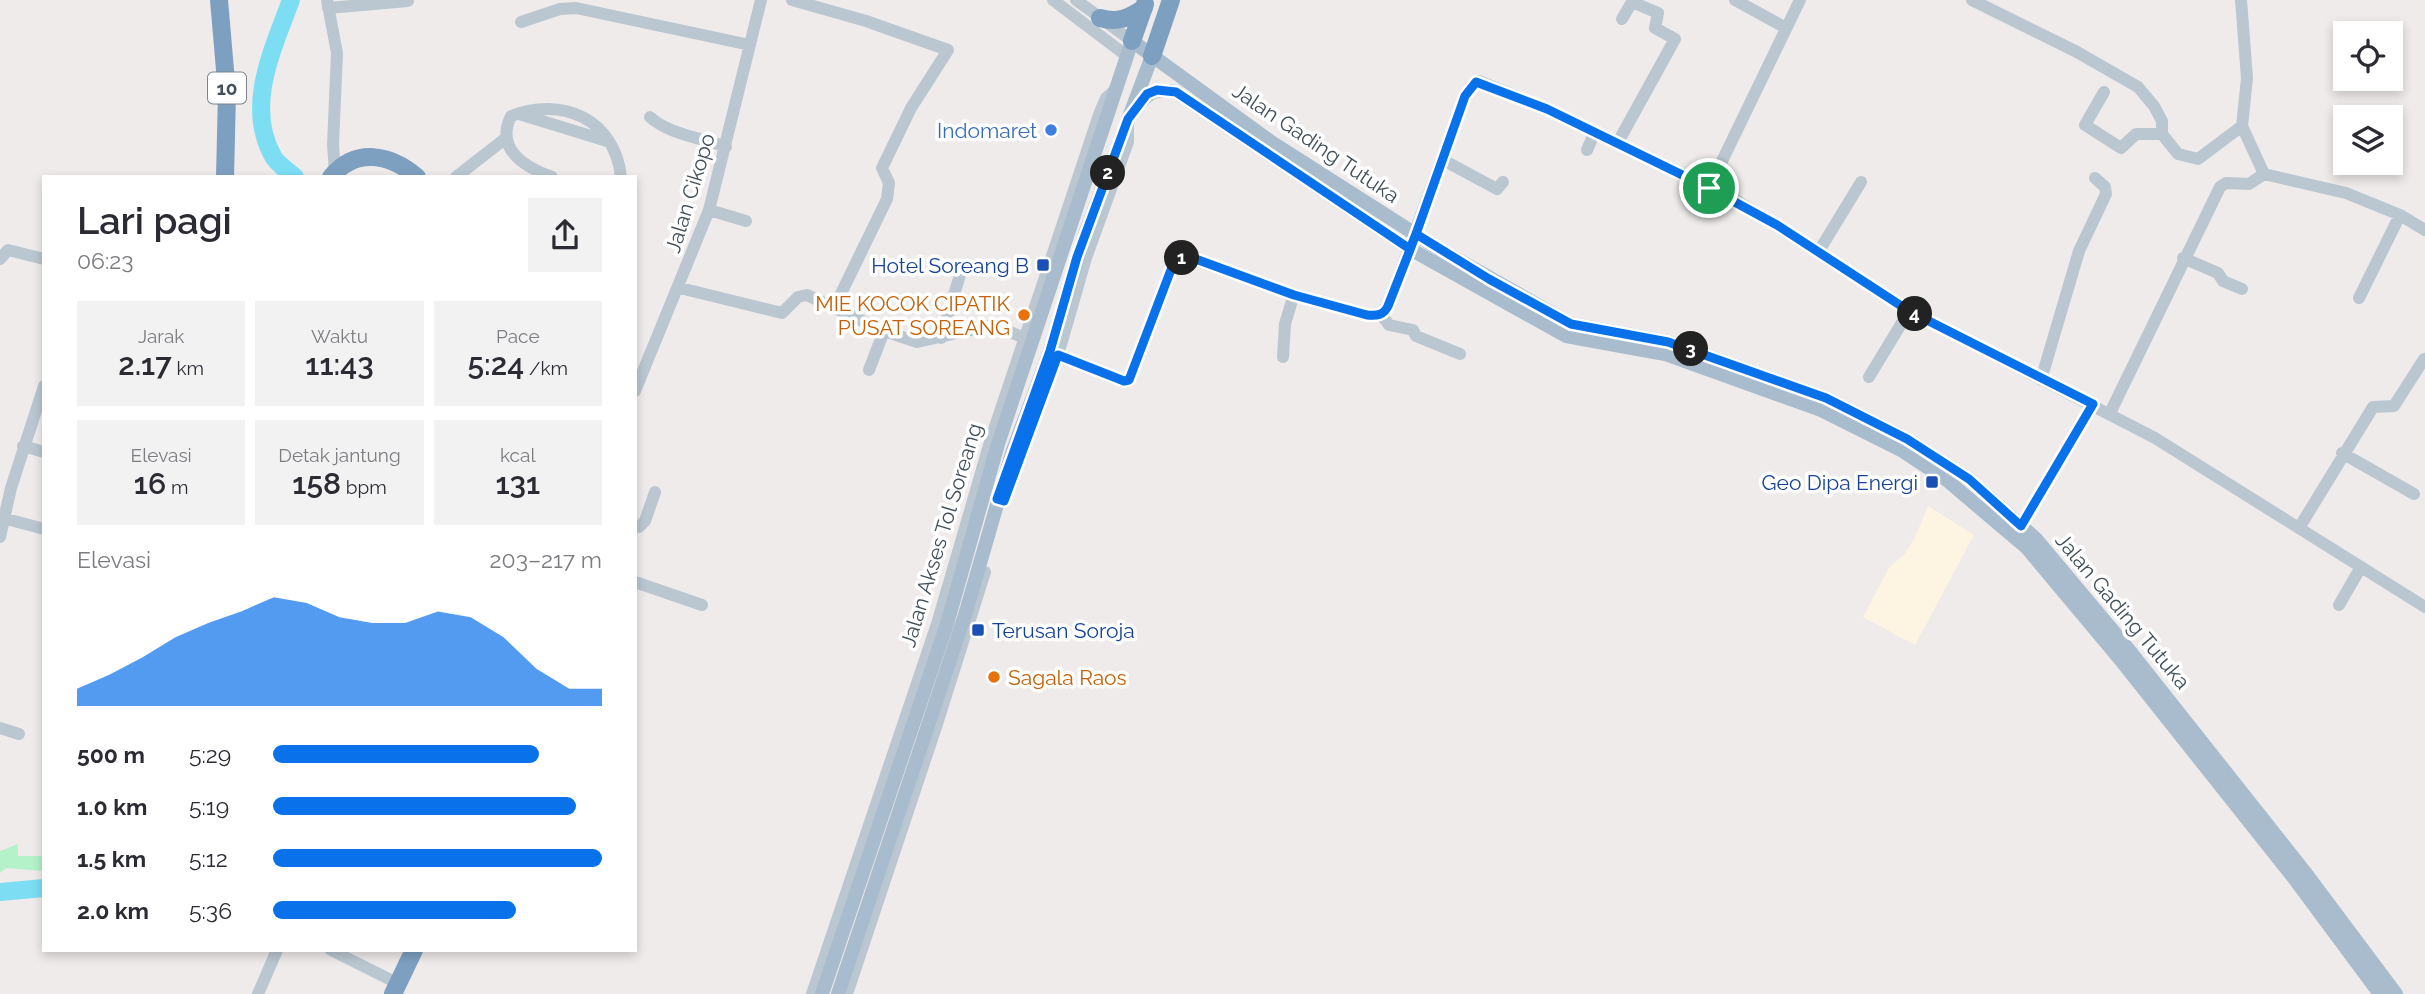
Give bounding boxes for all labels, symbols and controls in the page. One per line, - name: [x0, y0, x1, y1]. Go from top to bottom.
- map controls: [2333, 21, 2403, 175]
- button: locate: [2333, 21, 2403, 91]
- road number: 10: [208, 72, 246, 104]
- street label: Jalan Gading Tutuka: [1228, 78, 1404, 208]
- button: layers: [2333, 105, 2403, 175]
- place label: Indomaret: [937, 118, 1037, 143]
- marker: Indomaret: [1043, 122, 1059, 138]
- street label: Jalan Cikopo: [660, 130, 720, 256]
- pin: 2: [1090, 156, 1126, 190]
- pin: [1679, 158, 1739, 218]
- text: 2: [1102, 161, 1113, 183]
- icon: arrive: [1690, 169, 1728, 207]
- text: Lari pagi: [77, 198, 232, 243]
- button: share: [528, 198, 602, 272]
- pin: 1: [1164, 240, 1200, 276]
- text: 1: [1177, 246, 1186, 268]
- text: 06:23: [77, 247, 134, 274]
- place label: Hotel Soreang B: [871, 253, 1029, 278]
- marker: Hotel Soreang B: [1035, 257, 1051, 273]
- place label: MIE KOCOK CIPATIK PUSAT SOREANG: [815, 291, 1010, 340]
- pin: 4: [1898, 296, 1932, 332]
- text: 4: [1909, 302, 1920, 324]
- marker: MIE KOCOK CIPATIK PUSAT SOREANG: [1016, 307, 1032, 323]
- text: Jarak: [138, 325, 184, 347]
- text: Waktu: [311, 325, 368, 347]
- text: Pace: [496, 325, 540, 347]
- pin: 3: [1674, 332, 1708, 366]
- text: 3: [1685, 337, 1696, 359]
- text: 2.17: [118, 347, 172, 382]
- text: 11:43: [305, 347, 374, 382]
- text: 5:24: [468, 347, 524, 382]
- text: km: [172, 357, 204, 379]
- text: /km: [524, 357, 568, 379]
- street label: Jalan Akses Tol Soreang: [895, 420, 987, 650]
- text: Elevasi: [131, 444, 192, 466]
- text: Detak jantung: [278, 444, 401, 466]
- text: kcal: [500, 444, 536, 466]
- text: 16: [134, 466, 166, 501]
- text: 158: [292, 466, 341, 501]
- text: 131: [495, 466, 540, 501]
- place label: Geo Dipa Energi: [1762, 470, 1918, 495]
- marker: Geo Dipa Energi: [1924, 474, 1940, 490]
- text: m: [166, 476, 188, 498]
- text: bpm: [341, 476, 387, 498]
- street label: Jalan Gading Tutuka: [2051, 528, 2195, 694]
- text: Elevasi: [77, 546, 151, 573]
- text: 203–217 m: [490, 546, 602, 573]
- place label: Terusan Soroja: [992, 618, 1135, 643]
- marker: Terusan Soroja: [970, 622, 986, 638]
- place label: Sagala Raos: [1008, 665, 1127, 690]
- marker: Sagala Raos: [986, 669, 1002, 685]
- text: 500 m: [77, 741, 145, 768]
- text: 5:29: [189, 741, 231, 768]
- text: 1.0 km: [77, 793, 147, 820]
- text: 5:19: [189, 793, 229, 820]
- text: 1.5 km: [77, 845, 146, 872]
- text: 5:12: [189, 845, 228, 872]
- text: 2.0 km: [77, 897, 149, 924]
- text: 5:36: [189, 897, 232, 924]

